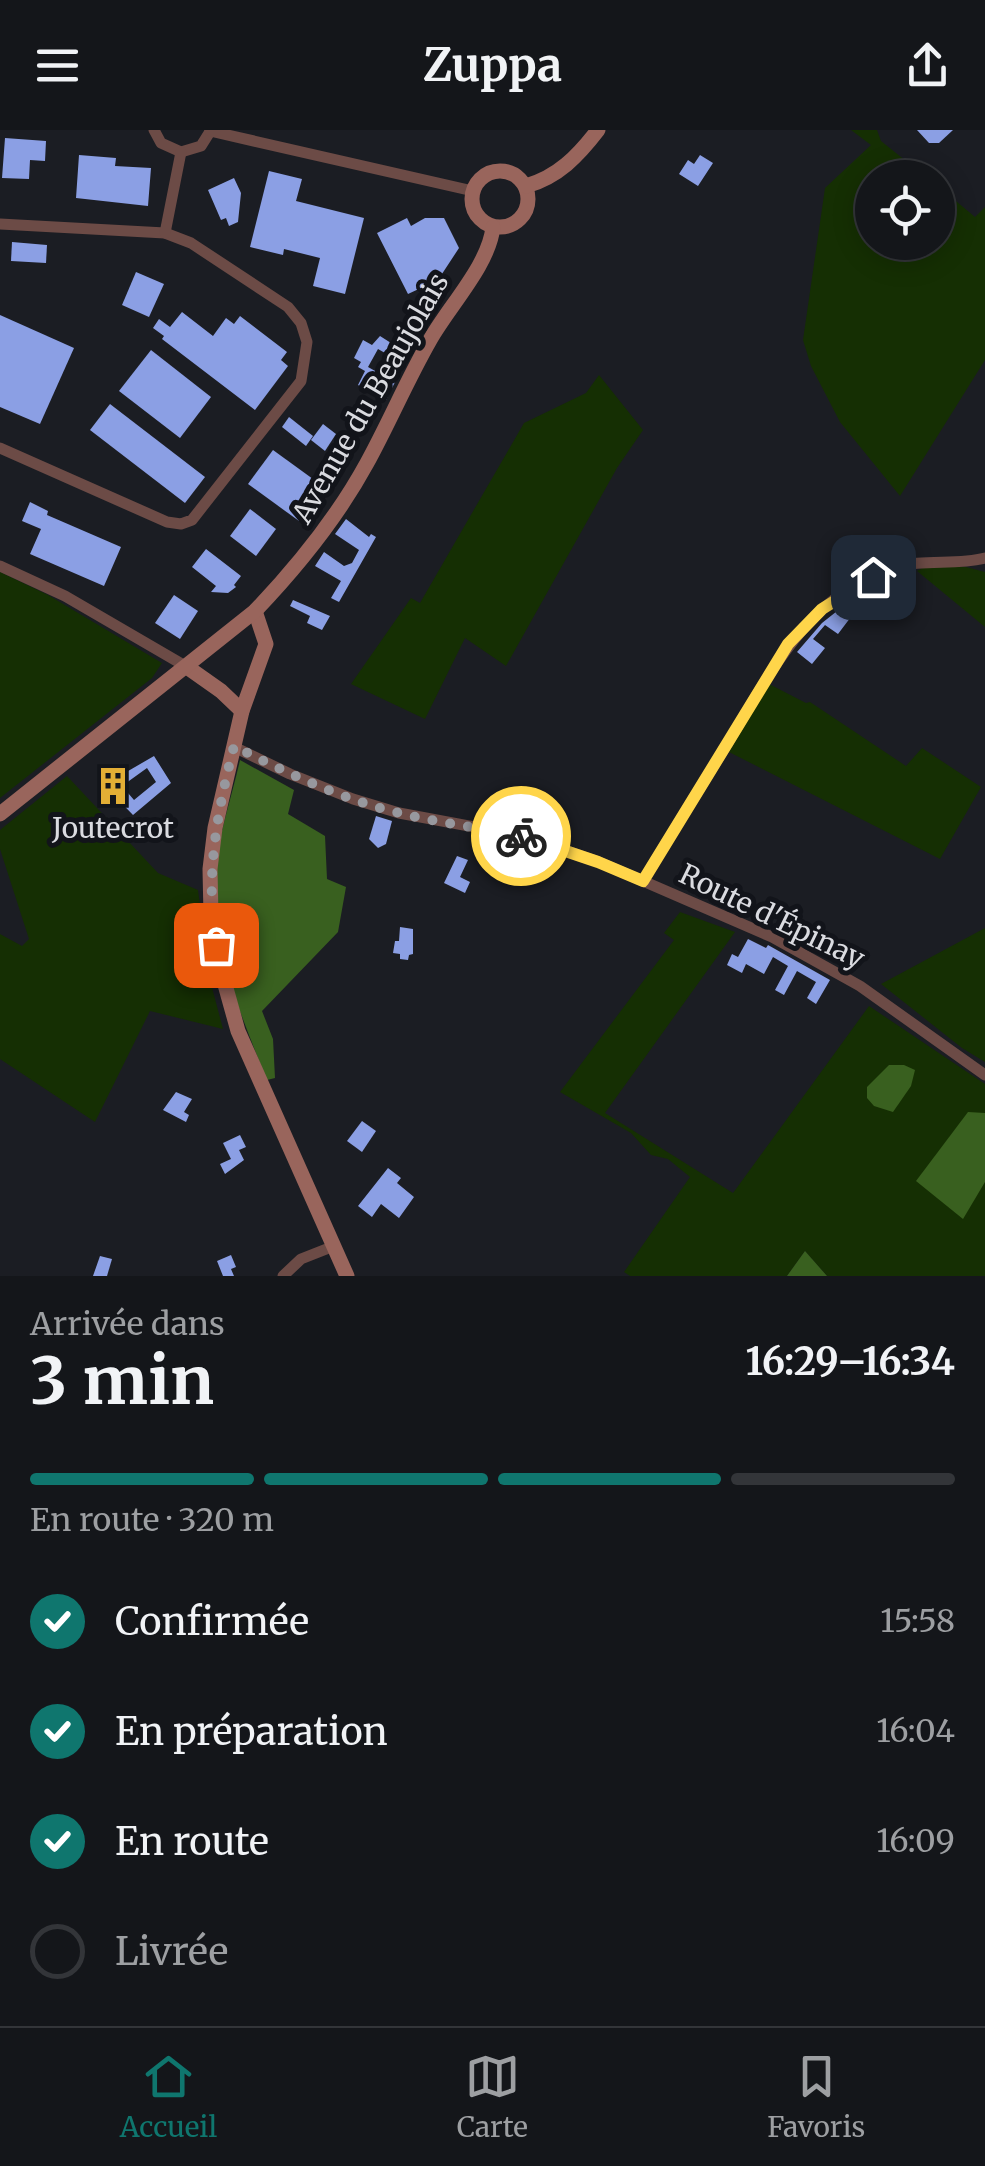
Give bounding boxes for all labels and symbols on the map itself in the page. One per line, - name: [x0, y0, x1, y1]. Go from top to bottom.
- street label: Avenue du Beaujolais: [283, 266, 456, 530]
- pin: [831, 535, 916, 620]
- building icon: Joutecrot: [92, 765, 134, 807]
- courier: [471, 786, 571, 886]
- place label: Joutecrot: [51, 810, 174, 846]
- street label: Route d'Épinay: [673, 856, 871, 977]
- pin: [174, 903, 259, 988]

